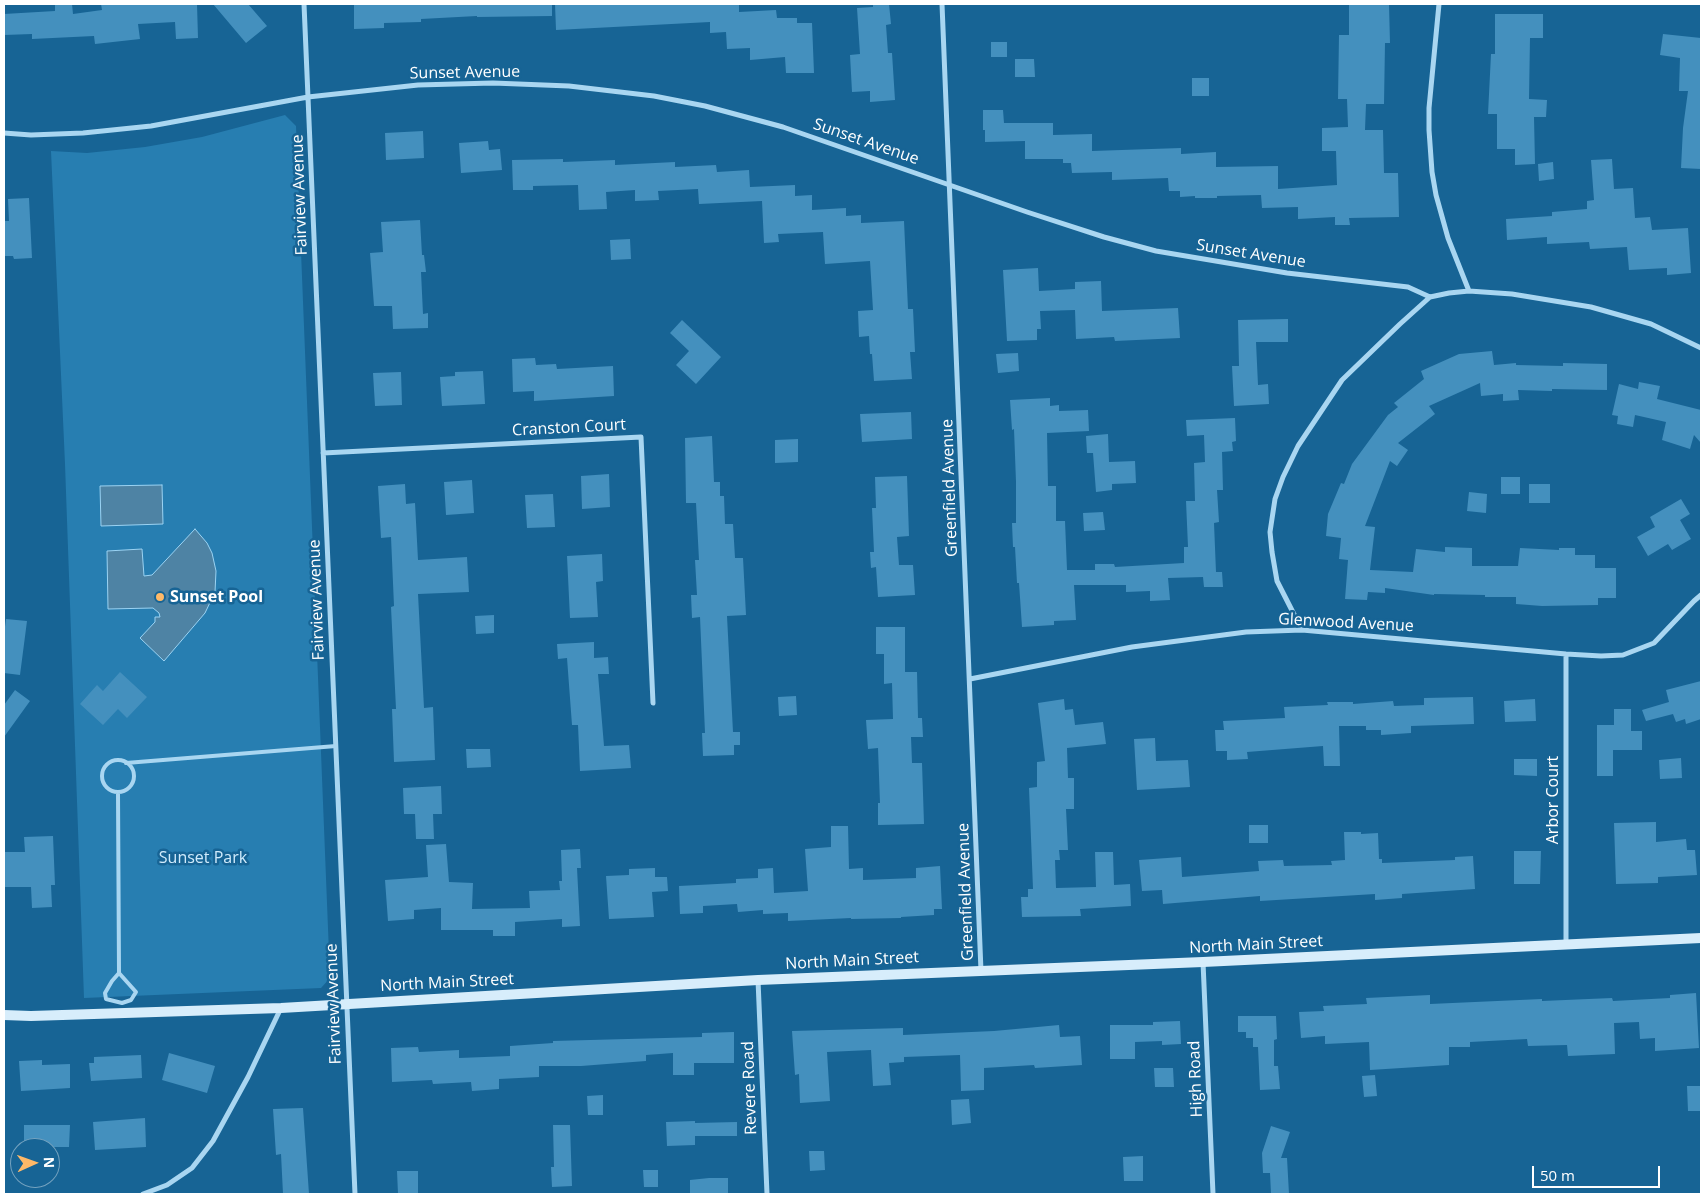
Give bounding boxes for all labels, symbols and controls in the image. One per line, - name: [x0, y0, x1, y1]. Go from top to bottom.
- street label: Sunset Avenue: [410, 62, 520, 84]
- street label: Sunset Avenue: [811, 115, 921, 169]
- street label: Fairview Avenue: [288, 134, 312, 256]
- street label: Sunset Avenue: [1195, 236, 1307, 272]
- street label: Cranston Court: [512, 415, 626, 441]
- street label: Greenfield Avenue: [938, 419, 962, 557]
- street label: Fairview Avenue: [305, 539, 329, 661]
- place label: Sunset Pool: [170, 587, 263, 607]
- marker: Sunset Pool: [154, 591, 166, 603]
- street label: Glenwood Avenue: [1278, 610, 1414, 636]
- street label: Arbor Court: [1543, 756, 1563, 844]
- street label: Greenfield Avenue: [954, 823, 978, 961]
- park label: Sunset Park: [159, 848, 247, 868]
- street label: North Main Street: [1189, 932, 1323, 958]
- street label: Fairview Avenue: [322, 943, 346, 1065]
- street label: North Main Street: [785, 948, 919, 974]
- street label: North Main Street: [380, 970, 514, 996]
- street label: High Road: [1185, 1040, 1207, 1118]
- street label: Revere Road: [739, 1041, 761, 1135]
- north arrow: [10, 1138, 60, 1188]
- text: N: [40, 1156, 59, 1169]
- scale bar: [1535, 1156, 1662, 1188]
- text: 50 m: [1540, 1165, 1575, 1185]

